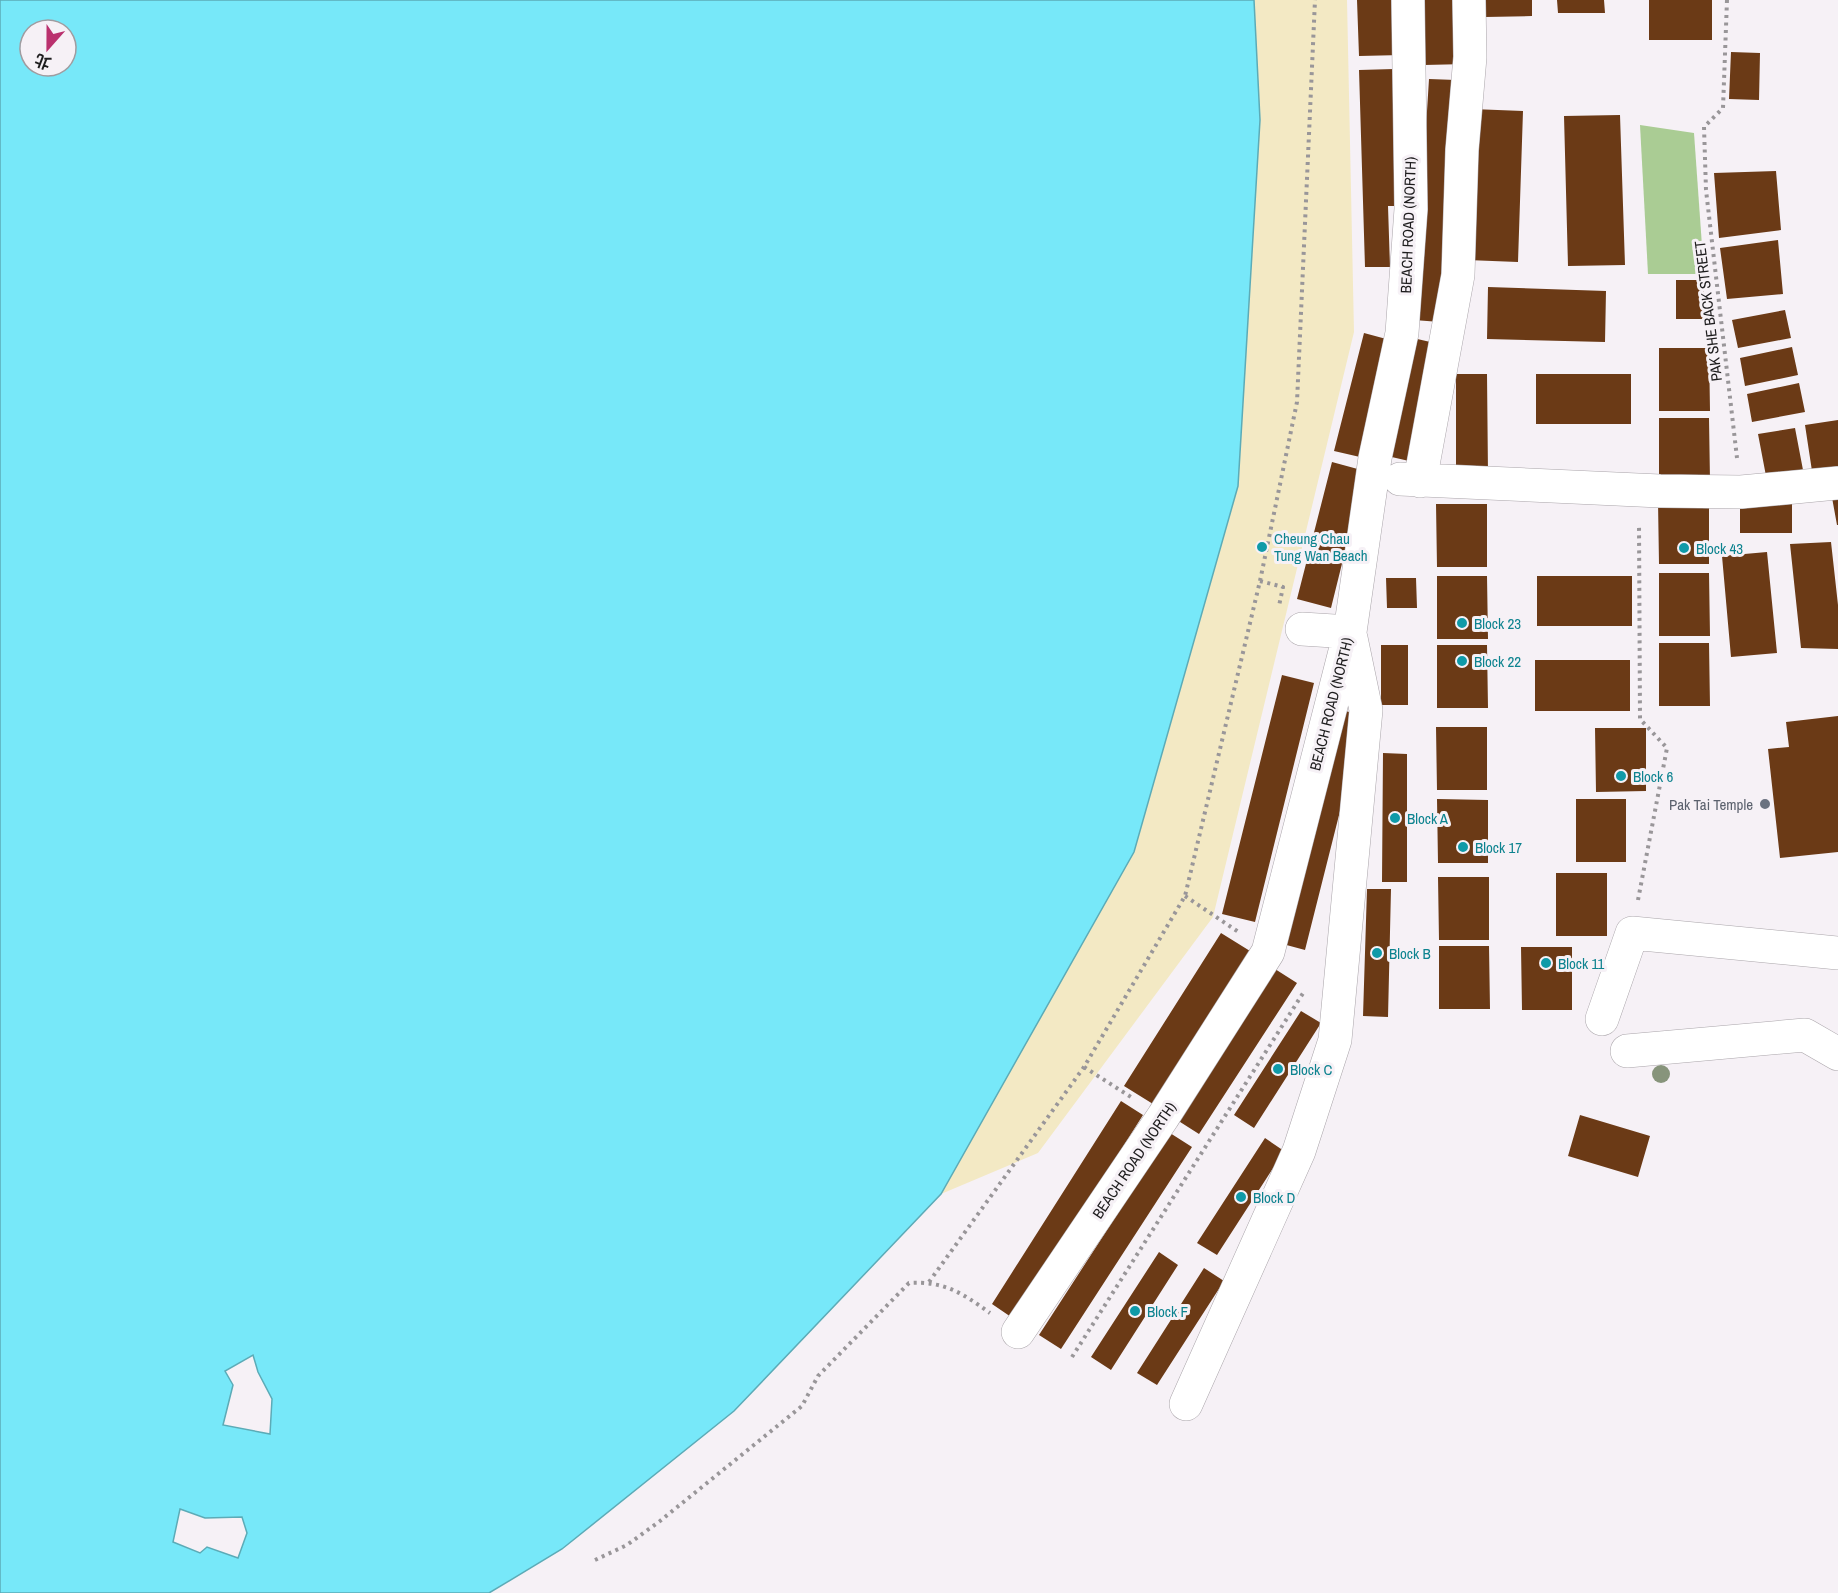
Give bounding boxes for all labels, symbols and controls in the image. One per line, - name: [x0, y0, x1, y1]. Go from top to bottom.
- north arrow: [18, 18, 78, 78]
- text: 北: [31, 49, 54, 75]
- street label: BEACH ROAD (NORTH): [1395, 156, 1421, 294]
- street label: PAK SHE BACK STREET: [1689, 239, 1727, 382]
- place label: Cheung Chau Tung Wan Beach: [1274, 528, 1368, 566]
- place label: Block 43: [1696, 538, 1743, 559]
- marker: Cheung Chau Tung Wan Beach: [1255, 540, 1269, 554]
- marker: Block 43: [1677, 541, 1691, 555]
- place label: Block 23: [1474, 613, 1521, 634]
- marker: Block 23: [1455, 616, 1469, 630]
- street label: BEACH ROAD (NORTH): [1304, 635, 1358, 773]
- place label: Block 22: [1474, 651, 1521, 672]
- marker: Block 22: [1455, 654, 1469, 668]
- place label: Block 6: [1633, 766, 1673, 787]
- marker: Block 6: [1614, 769, 1628, 783]
- place label: Pak Tai Temple: [1669, 794, 1753, 815]
- marker: Pak Tai Temple: [1758, 797, 1772, 811]
- place label: Block A: [1407, 808, 1449, 829]
- marker: Block A: [1388, 811, 1402, 825]
- place label: Block 17: [1475, 837, 1522, 858]
- marker: Block 17: [1456, 840, 1470, 854]
- place label: Block B: [1389, 943, 1431, 964]
- marker: Block B: [1370, 946, 1384, 960]
- place label: Block 11: [1558, 953, 1604, 974]
- marker: Block 11: [1539, 956, 1553, 970]
- place label: Block C: [1290, 1059, 1332, 1080]
- marker: Block C: [1271, 1062, 1285, 1076]
- street label: BEACH ROAD (NORTH): [1087, 1098, 1181, 1222]
- place label: Block D: [1253, 1187, 1295, 1208]
- marker: Block D: [1234, 1190, 1248, 1204]
- place label: Block F: [1147, 1301, 1188, 1322]
- marker: Block F: [1128, 1304, 1142, 1318]

